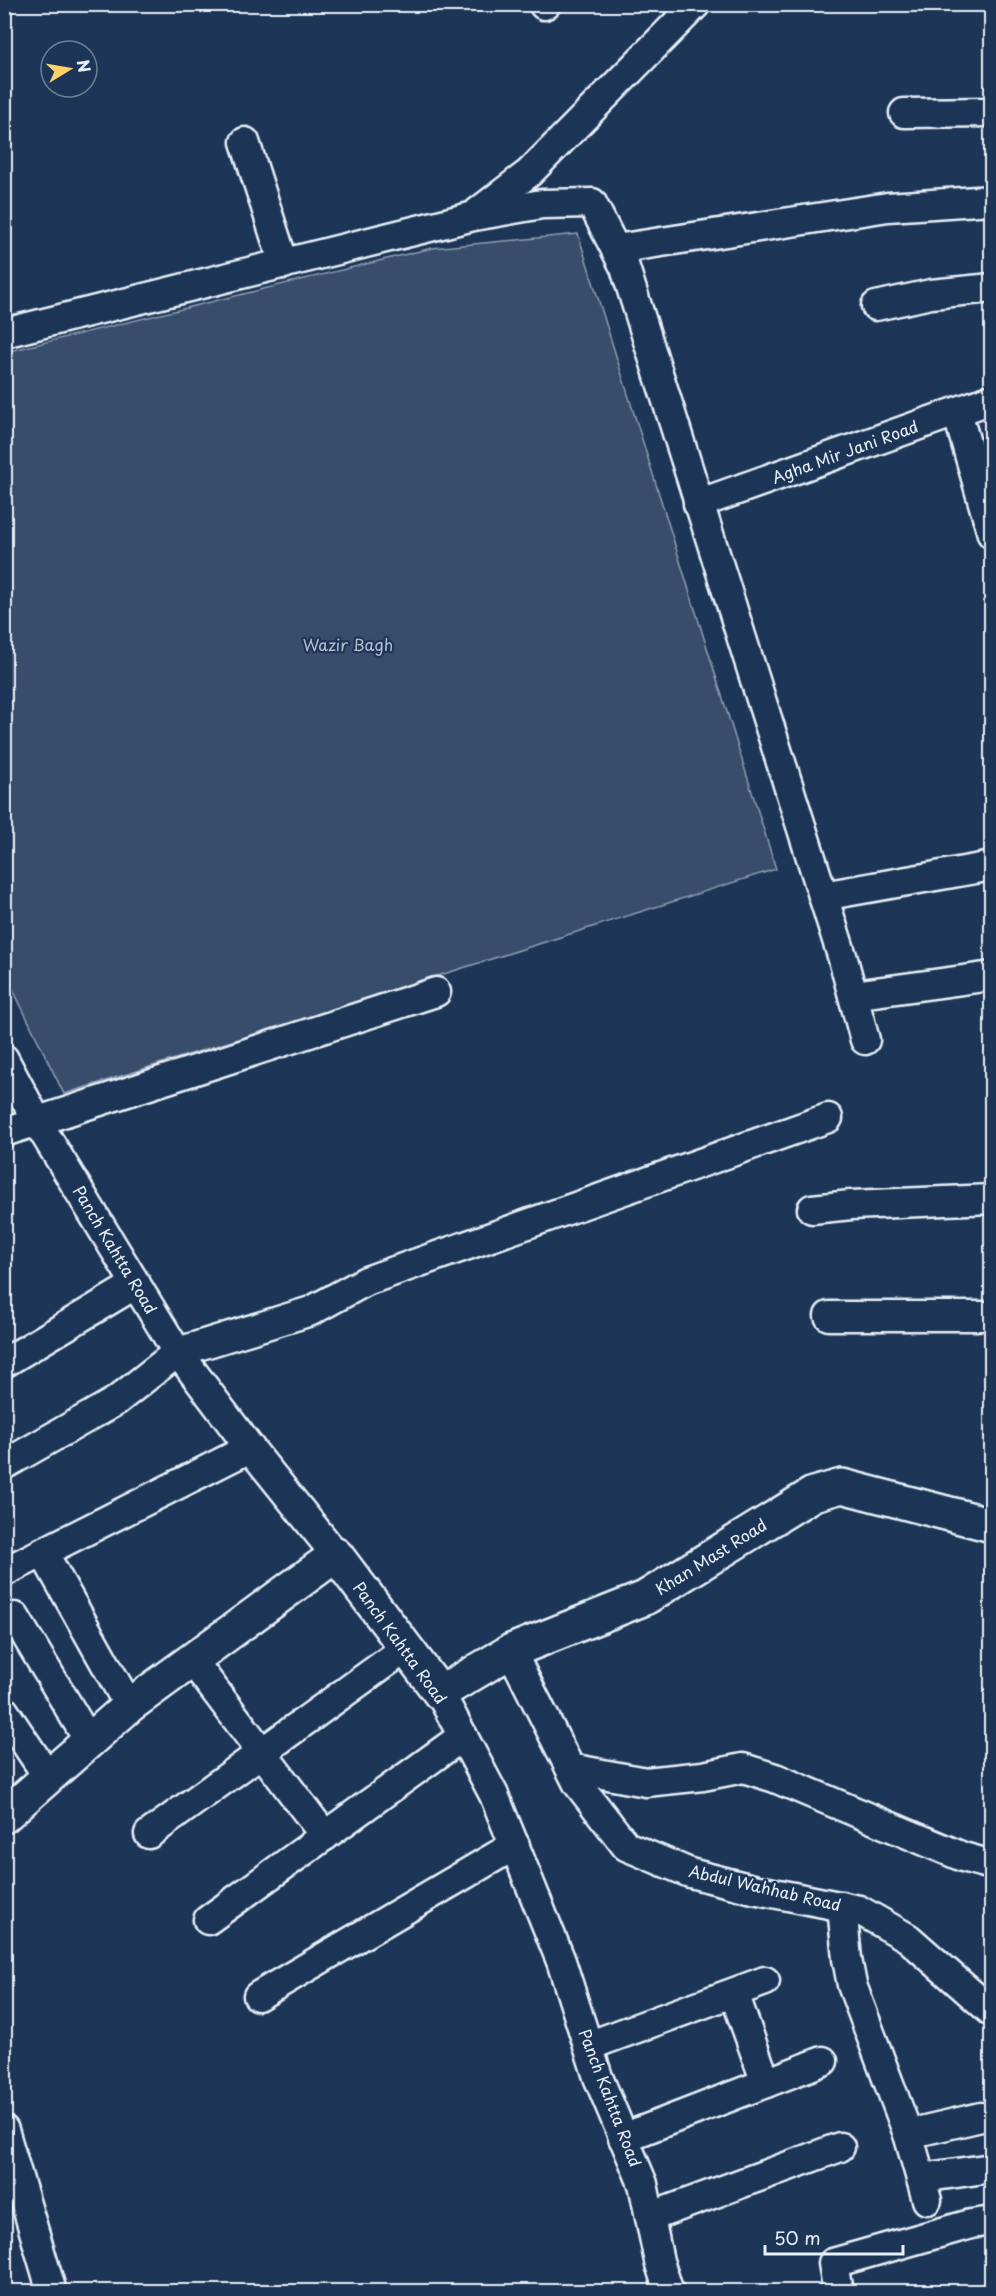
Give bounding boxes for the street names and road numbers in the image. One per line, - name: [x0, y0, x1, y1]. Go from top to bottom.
- street label: Agha Mir Jani Road: [768, 413, 921, 489]
- street label: Panch Kahtta Road: [68, 1181, 164, 1318]
- street label: Khan Mast Road: [650, 1512, 771, 1600]
- street label: Panch Kahtta Road: [348, 1576, 453, 1708]
- street label: Abdul Wahhab Road: [687, 1858, 844, 1916]
- street label: Panch Kahtta Road: [574, 2025, 648, 2170]

